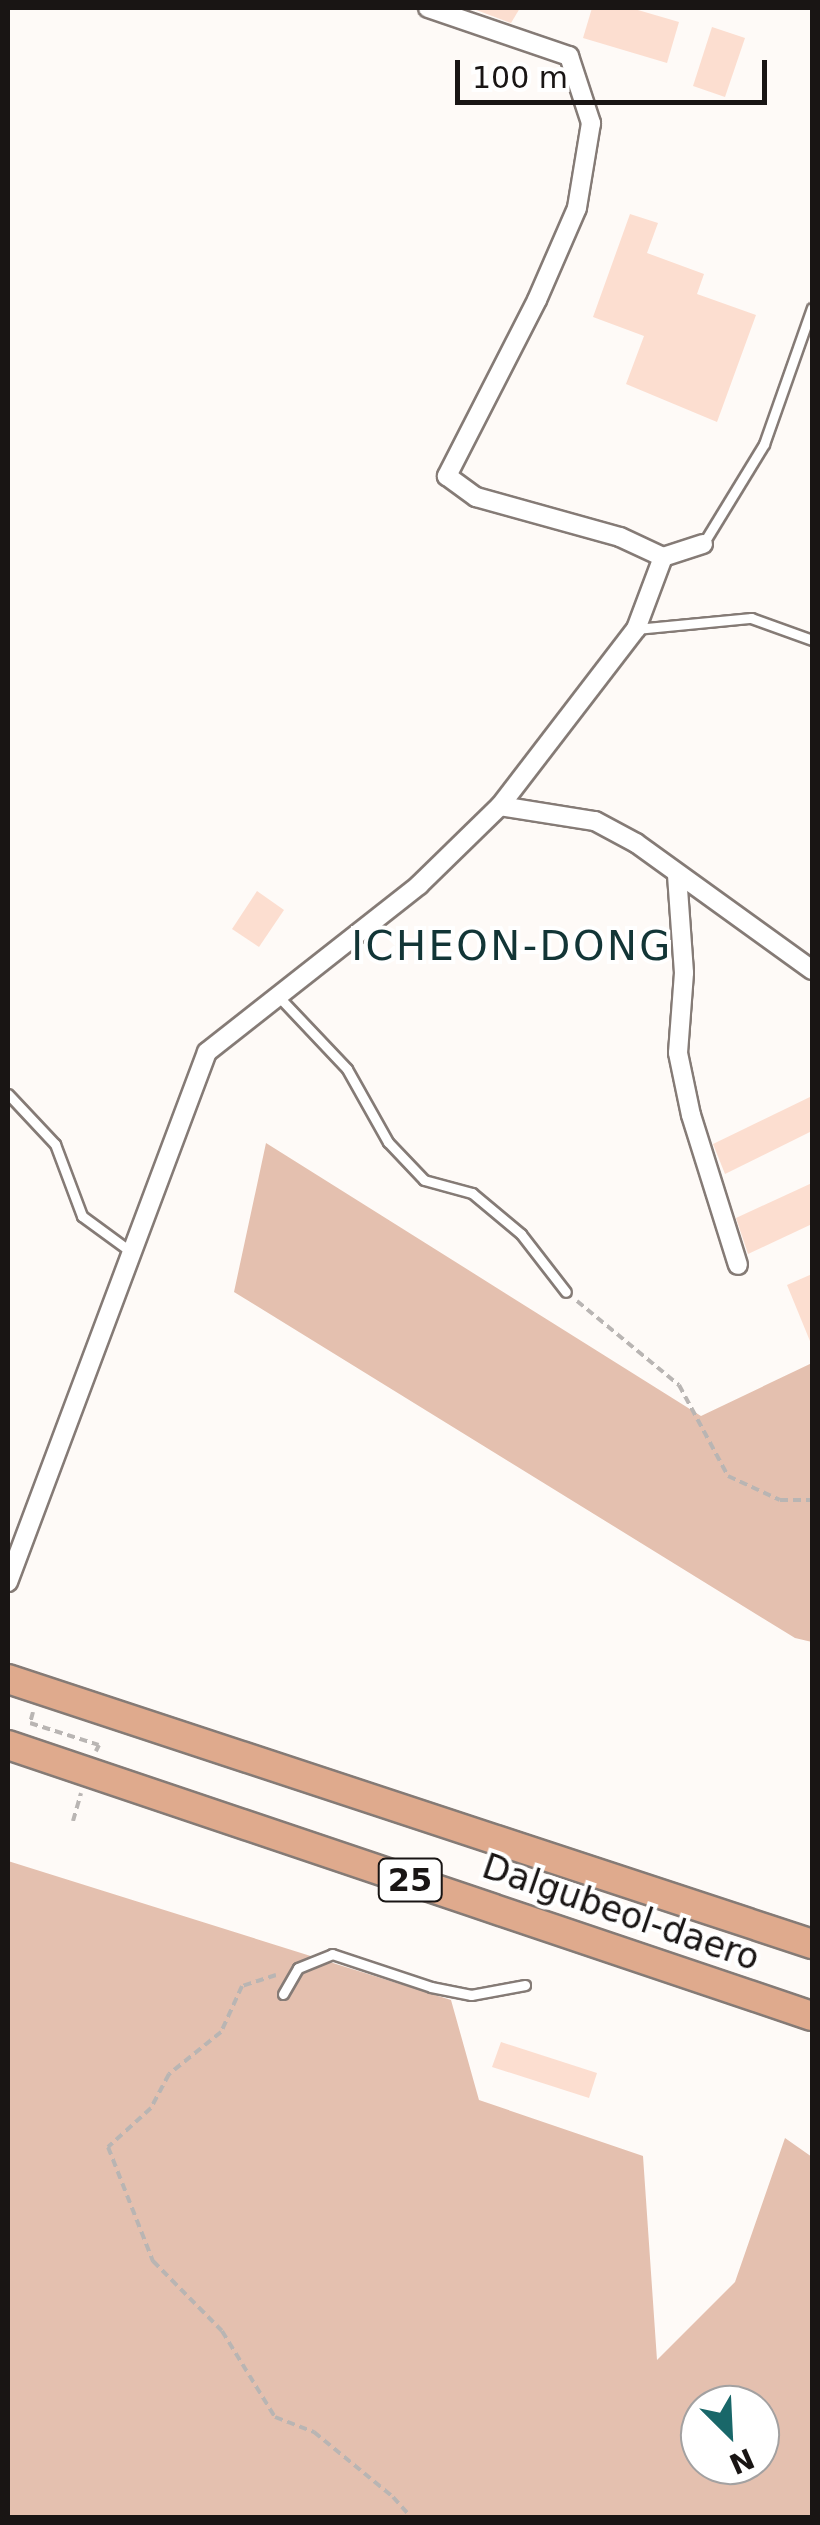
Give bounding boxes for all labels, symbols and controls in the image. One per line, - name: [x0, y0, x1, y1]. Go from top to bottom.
- scale bar: [460, 40, 772, 102]
- text: 100 m: [472, 60, 568, 95]
- district label: ICHEON-DONG: [351, 922, 673, 970]
- street label: Dalgubeol-daero: [477, 1845, 765, 1979]
- road number: 25: [378, 1853, 442, 1907]
- north arrow: [680, 2385, 780, 2485]
- text: N: [724, 2441, 759, 2481]

